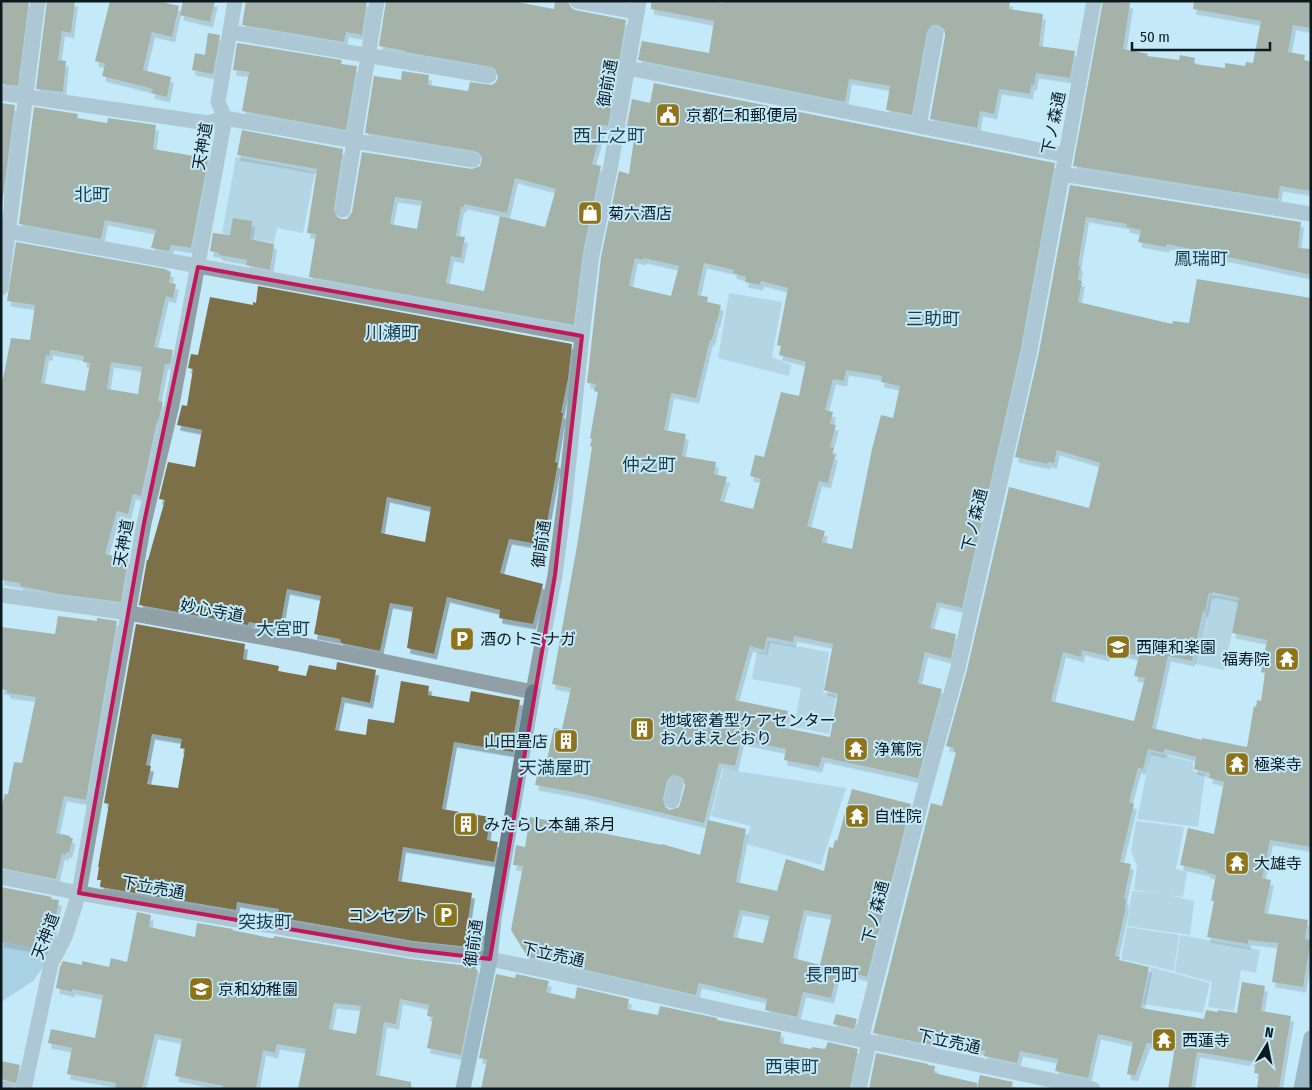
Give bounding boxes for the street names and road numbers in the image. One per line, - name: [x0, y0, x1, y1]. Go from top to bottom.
- street label: 御前通: [594, 58, 621, 108]
- street label: 下ノ森通: [1038, 90, 1069, 156]
- street label: 天神道: [189, 121, 216, 171]
- street label: 下ノ森通: [958, 487, 991, 553]
- street label: 天神道: [110, 518, 137, 568]
- street label: 御前通: [529, 519, 554, 569]
- street label: 妙心寺道: [179, 596, 245, 625]
- street label: 下立売通: [120, 873, 186, 902]
- street label: 下ノ森通: [859, 879, 892, 945]
- street label: 天神道: [28, 910, 63, 962]
- street label: 御前通: [461, 918, 486, 968]
- street label: 下立売通: [520, 939, 586, 970]
- street label: 下立売通: [916, 1026, 982, 1057]

